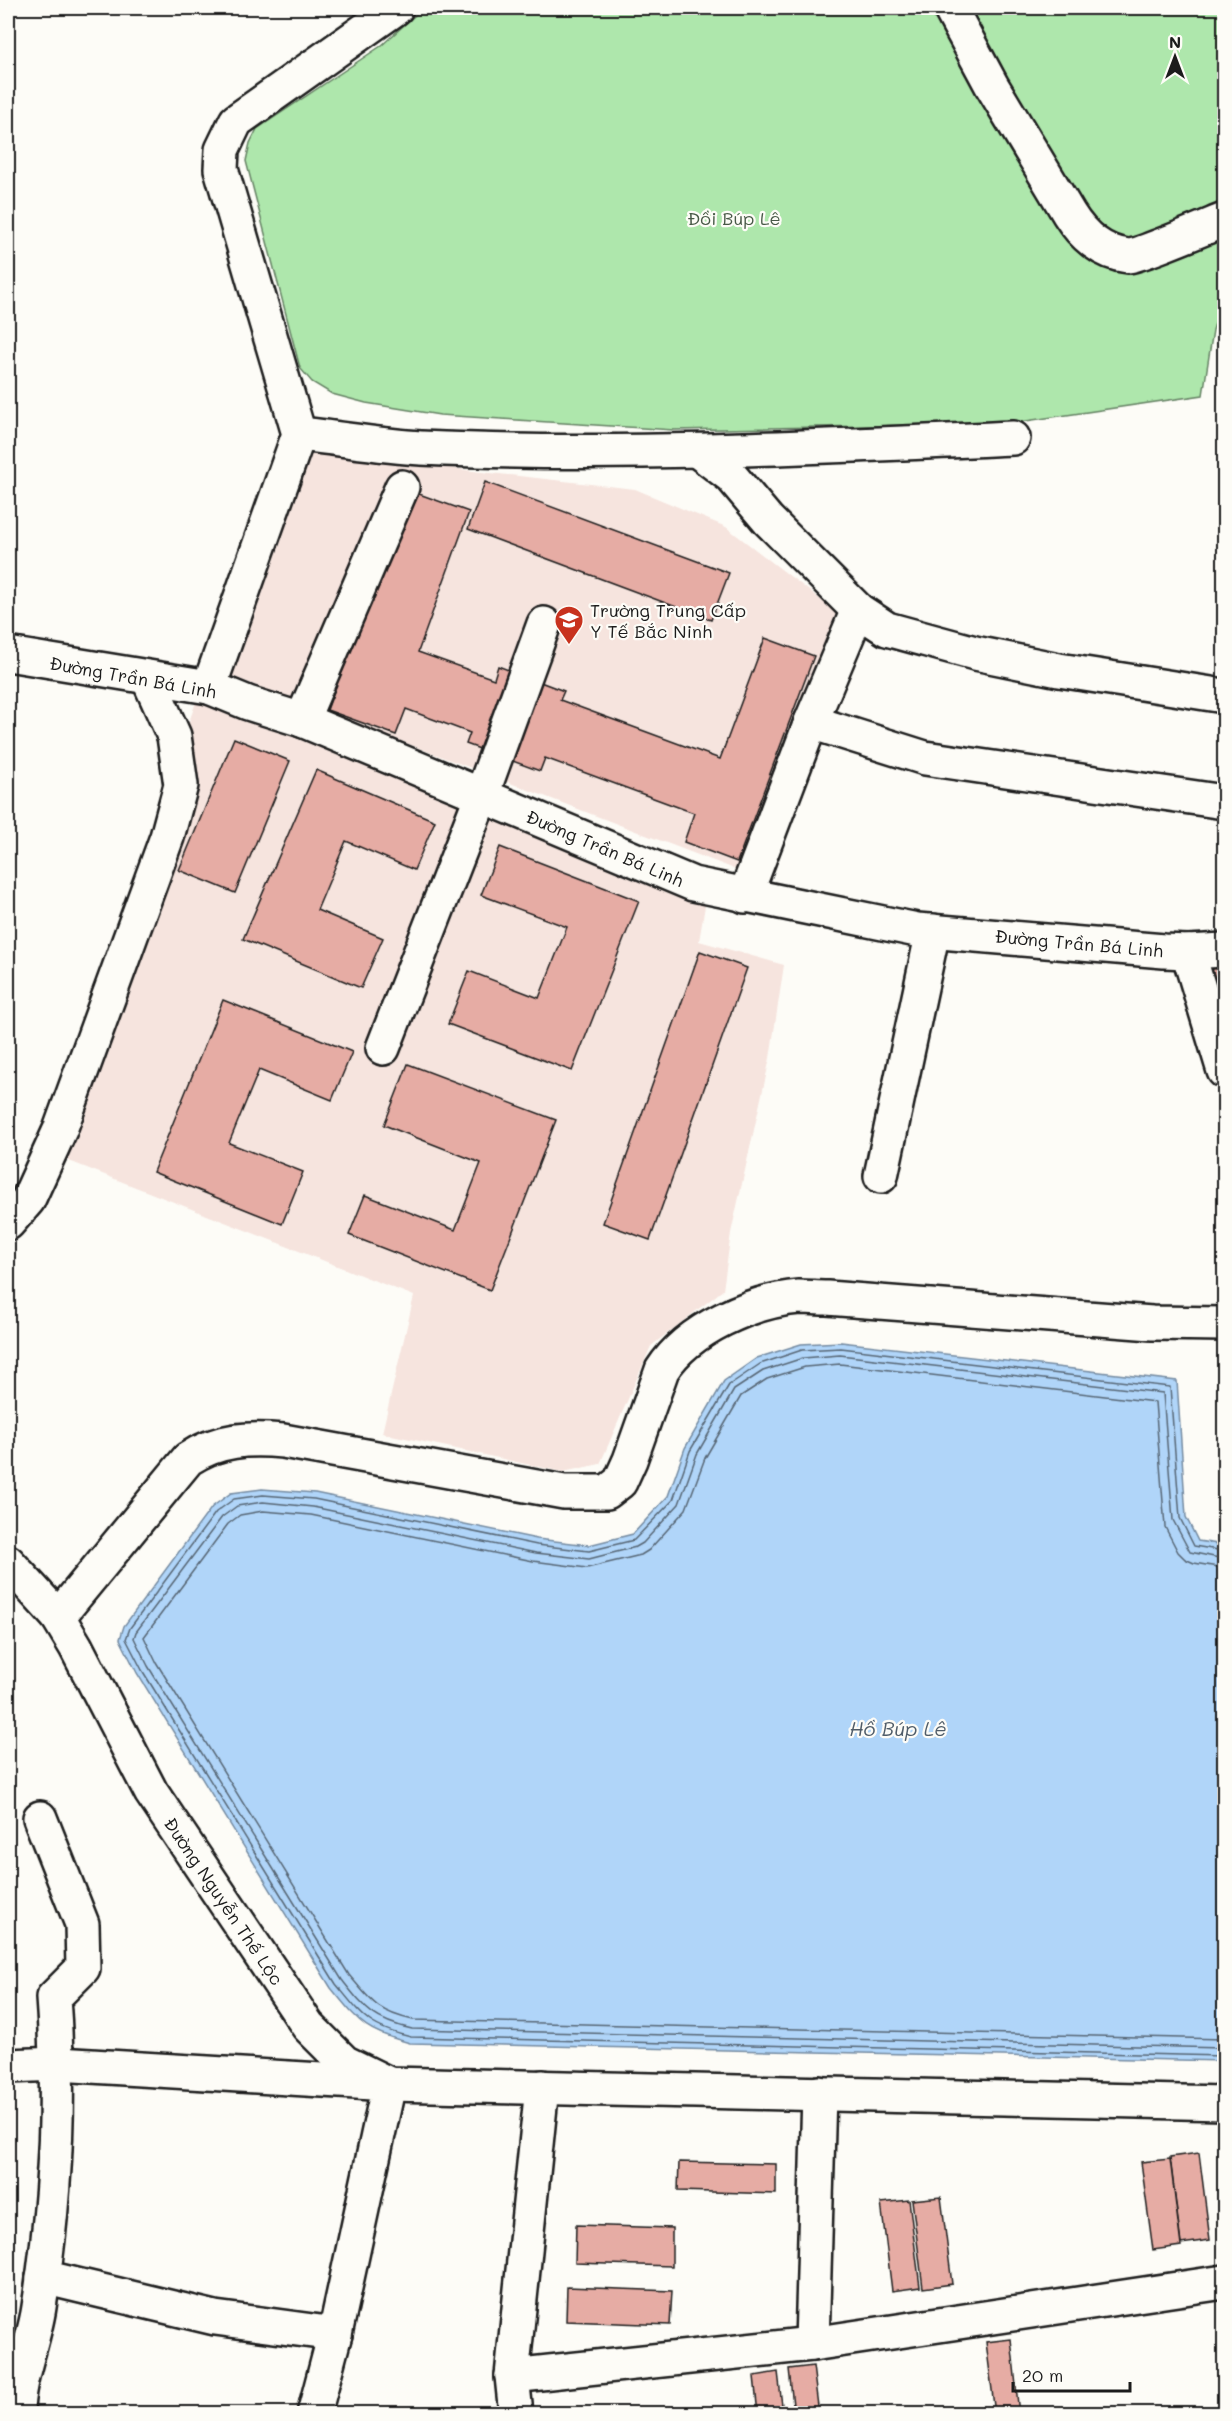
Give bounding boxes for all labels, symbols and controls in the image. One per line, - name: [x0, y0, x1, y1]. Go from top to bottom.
- north arrow: [1145, 27, 1205, 87]
- text: N: [1169, 31, 1181, 52]
- park label: Đồi Búp Lê: [687, 206, 781, 230]
- place label: Trường Trung Cấp Y Tế Bắc Ninh: [590, 598, 746, 643]
- school or university icon: Trường Trung Cấp Y Tế Bắc Ninh: [553, 604, 585, 646]
- street label: Đường Trần Bá Linh: [48, 651, 218, 703]
- street label: Đường Trần Bá Linh: [523, 804, 687, 892]
- street label: Đường Trần Bá Linh: [994, 924, 1164, 962]
- water label: Hồ Búp Lê: [849, 1715, 947, 1741]
- street label: Đường Nguyễn Thế Lộc: [159, 1812, 289, 1990]
- scale bar: [1013, 2355, 1130, 2393]
- text: 20 m: [1022, 2363, 1063, 2387]

